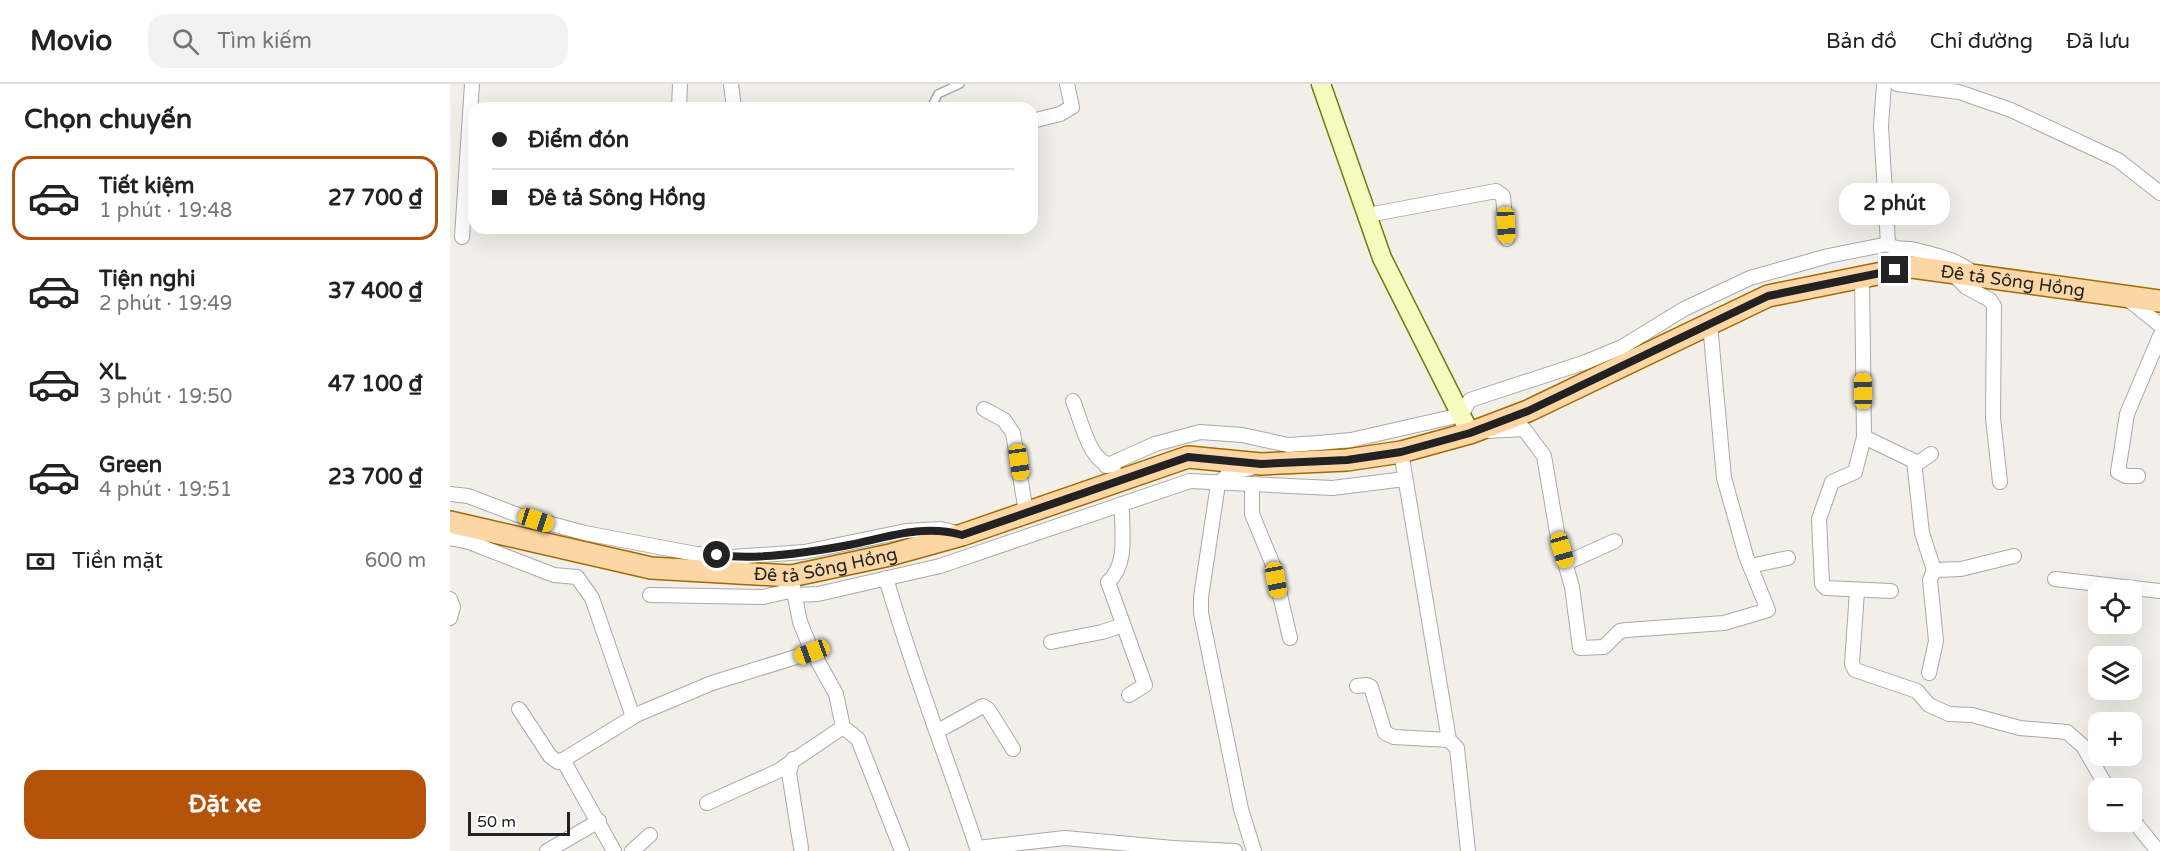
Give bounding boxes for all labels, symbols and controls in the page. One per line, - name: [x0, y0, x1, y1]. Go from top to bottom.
- search box: [148, 14, 568, 68]
- text: Movio: [30, 24, 112, 58]
- icon: search: [169, 25, 202, 58]
- text: Tìm kiếm: [217, 28, 312, 54]
- text: Bản đồ: [1826, 29, 1897, 54]
- text: Chỉ đường: [1930, 29, 2033, 54]
- text: Đã lưu: [2066, 29, 2130, 54]
- text: Chọn chuyến: [24, 103, 192, 136]
- text: Điểm đón: [528, 127, 629, 153]
- icon: car: [27, 171, 81, 225]
- text: Tiết kiệm: [99, 173, 194, 199]
- callout: 2 phút: [1840, 183, 1950, 225]
- text: 27 700 ₫: [328, 185, 423, 211]
- text: Đê tả Sông Hồng: [528, 185, 706, 211]
- text: 2 phút: [1863, 192, 1926, 216]
- text: 1 phút · 19:48: [99, 199, 232, 223]
- car: [1496, 207, 1516, 243]
- route end: [1881, 256, 1908, 283]
- street label: Đê tả Sông Hồng: [1939, 260, 2087, 302]
- icon: car: [27, 264, 81, 318]
- text: Tiện nghi: [99, 266, 195, 292]
- text: 37 400 ₫: [328, 278, 423, 304]
- text: 2 phút · 19:49: [99, 292, 232, 316]
- icon: car: [27, 357, 81, 411]
- text: XL: [99, 359, 126, 385]
- text: 47 100 ₫: [328, 371, 423, 397]
- car: [1854, 373, 1872, 409]
- text: 3 phút · 19:50: [99, 385, 232, 409]
- car: [1008, 443, 1030, 481]
- icon: car: [27, 450, 81, 504]
- text: Green: [99, 452, 162, 478]
- text: 23 700 ₫: [328, 464, 423, 490]
- text: 4 phút · 19:51: [99, 478, 232, 502]
- car: [516, 506, 556, 534]
- car: [1548, 530, 1576, 570]
- route start: [703, 541, 730, 568]
- street label: Đê tả Sông Hồng: [753, 542, 900, 587]
- icon: cash: [24, 545, 57, 578]
- text: Tiền mặt: [72, 548, 163, 574]
- text: 600 m: [365, 549, 426, 573]
- car: [1264, 561, 1288, 599]
- map controls: [2088, 580, 2142, 832]
- button: locate: [2088, 580, 2142, 634]
- car: [792, 637, 832, 667]
- button: layers: [2088, 646, 2142, 700]
- button: +: [2088, 712, 2142, 766]
- button: Đặt xe: [24, 770, 426, 839]
- button: −: [2088, 778, 2142, 832]
- scale bar: [468, 809, 570, 836]
- text: 50 m: [477, 812, 516, 832]

